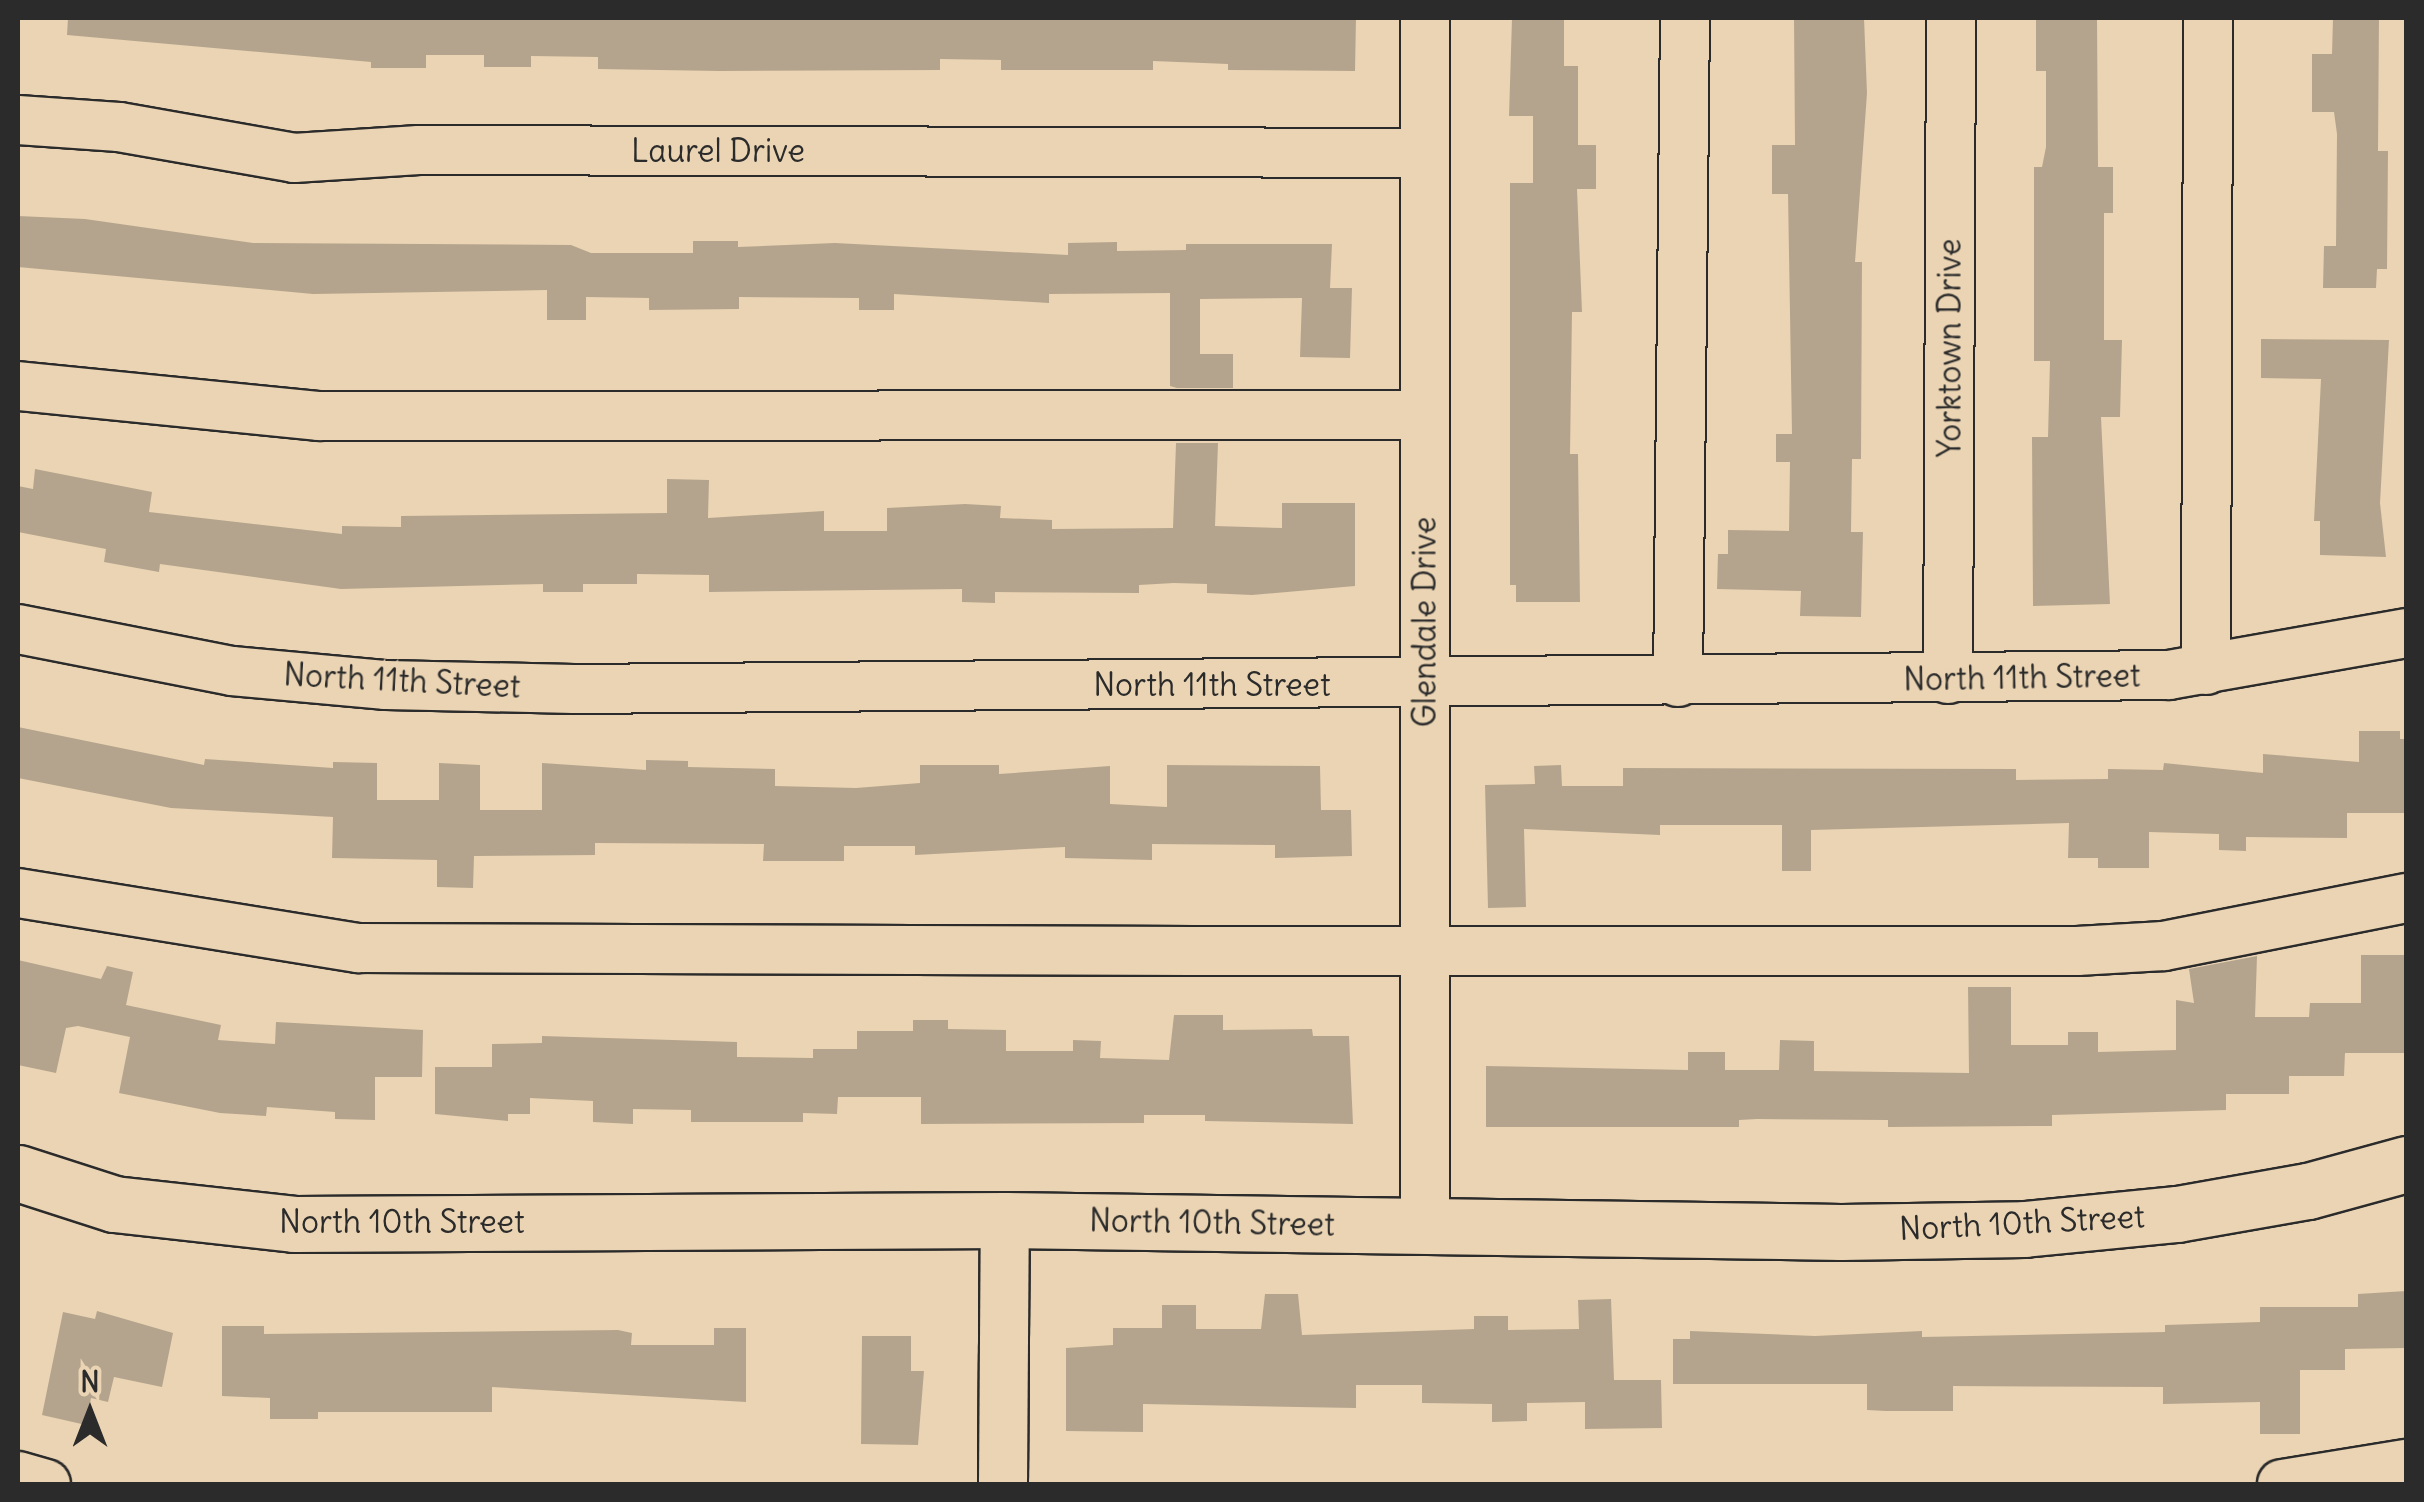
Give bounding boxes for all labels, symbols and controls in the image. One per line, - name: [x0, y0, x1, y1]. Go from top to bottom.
- street label: Laurel Drive: [631, 132, 805, 170]
- street label: Yorktown Drive: [1931, 239, 1969, 457]
- street label: Glendale Drive: [1406, 517, 1444, 727]
- street label: North 11th Street: [282, 656, 522, 706]
- street label: North 11th Street: [1903, 657, 2141, 699]
- street label: North 11th Street: [1093, 666, 1331, 704]
- street label: North 10th Street: [1898, 1197, 2146, 1249]
- street label: North 10th Street: [1089, 1202, 1335, 1244]
- street label: North 10th Street: [279, 1203, 525, 1241]
- north arrow: [40, 1362, 140, 1462]
- text: N: [80, 1364, 100, 1400]

